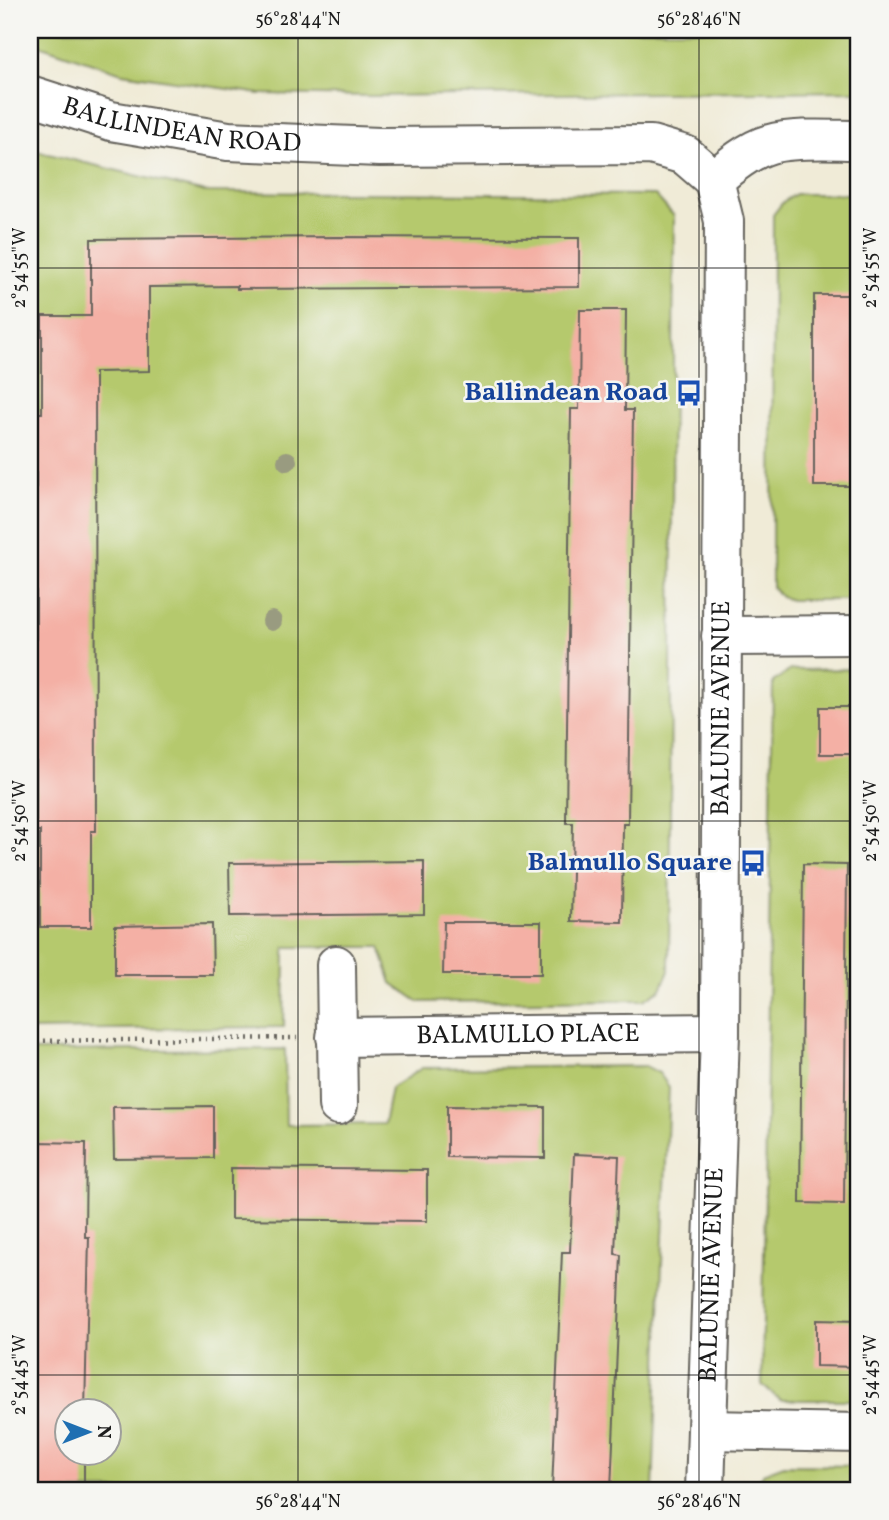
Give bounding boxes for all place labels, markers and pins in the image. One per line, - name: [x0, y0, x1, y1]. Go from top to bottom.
- place label: Ballindean Road: [465, 375, 668, 411]
- bus stop icon: Ballindean Road: [674, 378, 704, 408]
- place label: Balmullo Square: [527, 845, 732, 881]
- bus stop icon: Balmullo Square: [738, 848, 768, 878]

